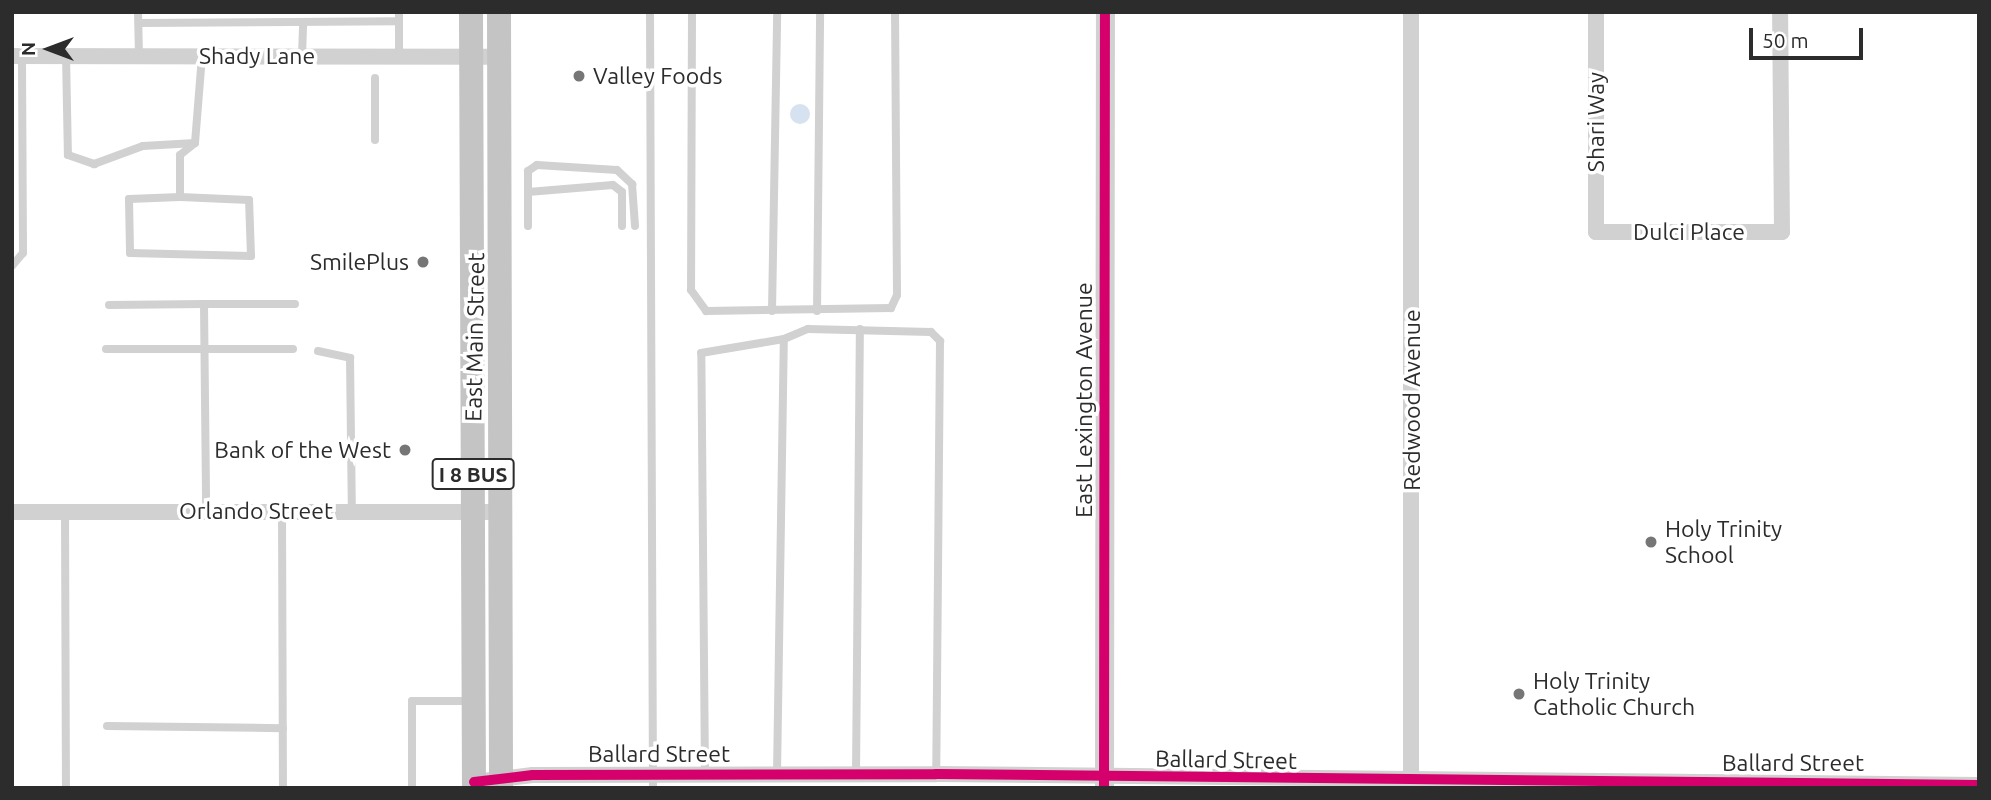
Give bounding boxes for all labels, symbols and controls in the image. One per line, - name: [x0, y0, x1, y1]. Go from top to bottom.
- north arrow: [14, 14, 84, 84]
- scale bar: [1753, 14, 1867, 58]
- text: 50 m: [1762, 28, 1809, 52]
- text: N: [17, 42, 39, 56]
- street label: Shady Lane: [199, 42, 315, 70]
- place label: Valley Foods: [593, 62, 723, 90]
- marker: Valley Foods: [571, 68, 587, 84]
- street label: Shari Way: [1582, 72, 1610, 172]
- street label: Dulci Place: [1633, 218, 1745, 246]
- place label: SmilePlus: [310, 248, 409, 276]
- street label: East Main Street: [460, 252, 490, 422]
- marker: SmilePlus: [415, 254, 431, 270]
- street label: East Lexington Avenue: [1070, 282, 1098, 518]
- street label: Redwood Avenue: [1398, 309, 1426, 491]
- place label: Bank of the West: [214, 436, 391, 464]
- marker: Bank of the West: [397, 442, 413, 458]
- road number: I 8 BUS: [431, 456, 515, 491]
- street label: Orlando Street: [179, 497, 333, 525]
- place label: Holy Trinity School: [1665, 515, 1782, 569]
- marker: Holy Trinity School: [1643, 534, 1659, 550]
- place label: Holy Trinity Catholic Church: [1533, 667, 1695, 721]
- marker: Holy Trinity Catholic Church: [1511, 686, 1527, 702]
- street label: Ballard Street: [588, 740, 730, 768]
- street label: Ballard Street: [1155, 745, 1297, 775]
- street label: Ballard Street: [1722, 749, 1864, 777]

